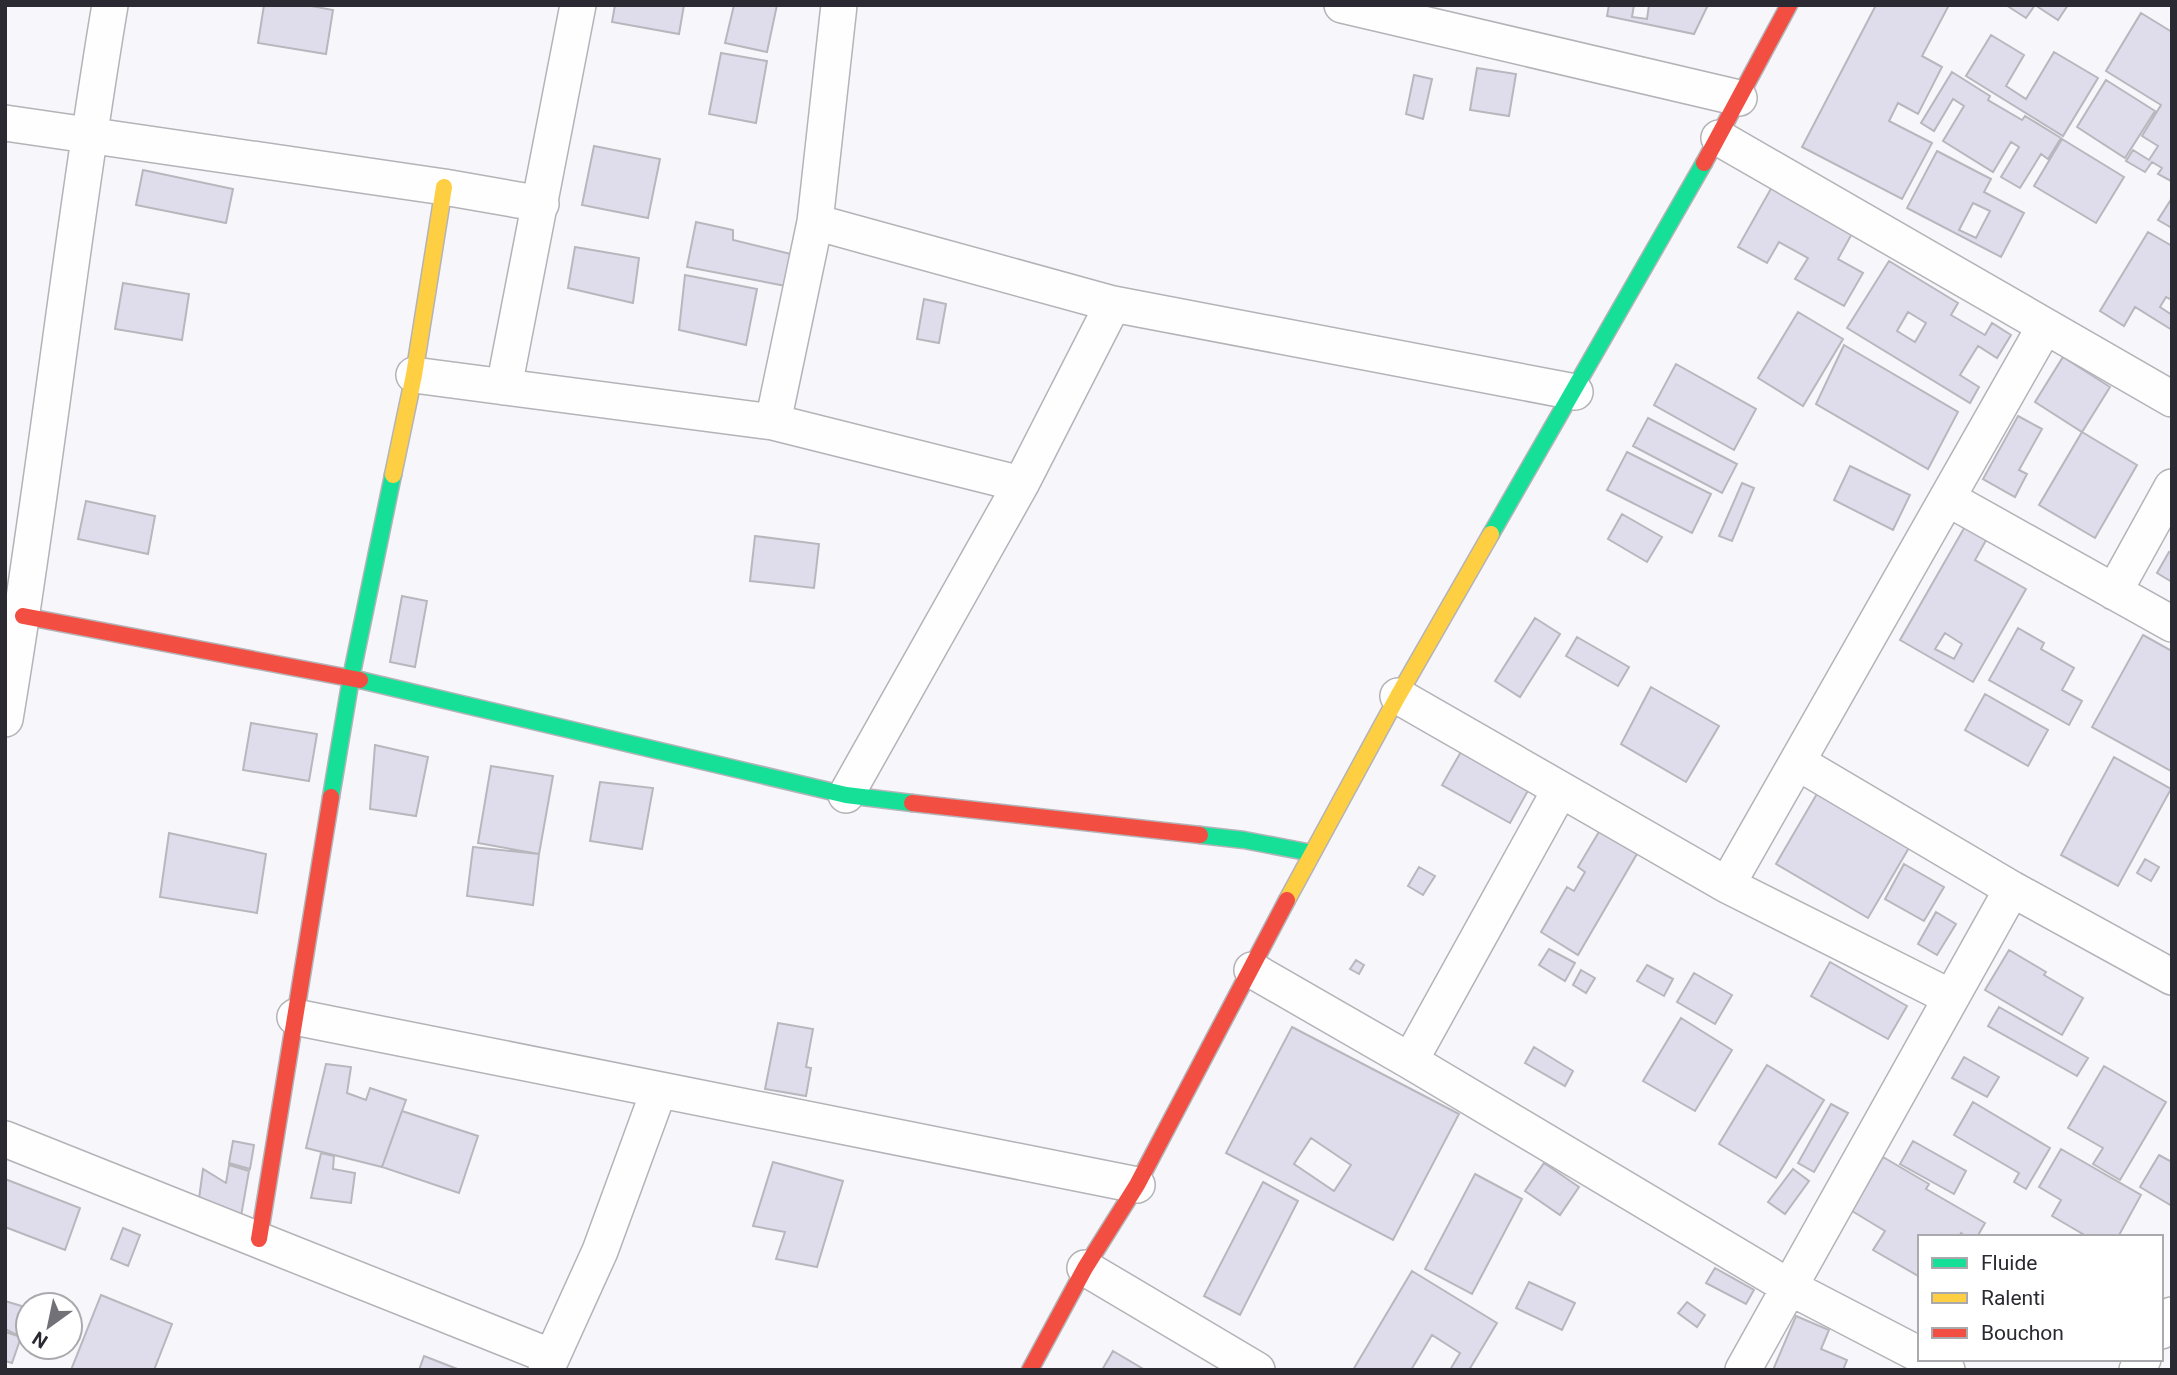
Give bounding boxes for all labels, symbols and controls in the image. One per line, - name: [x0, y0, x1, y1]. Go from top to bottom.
- legend: [1918, 1235, 2163, 1361]
- text: Fluide: [1981, 1251, 2037, 1275]
- text: Ralenti: [1981, 1286, 2045, 1310]
- north arrow: [14, 1291, 84, 1361]
- text: Bouchon: [1981, 1321, 2064, 1345]
- text: N: [28, 1327, 52, 1353]

